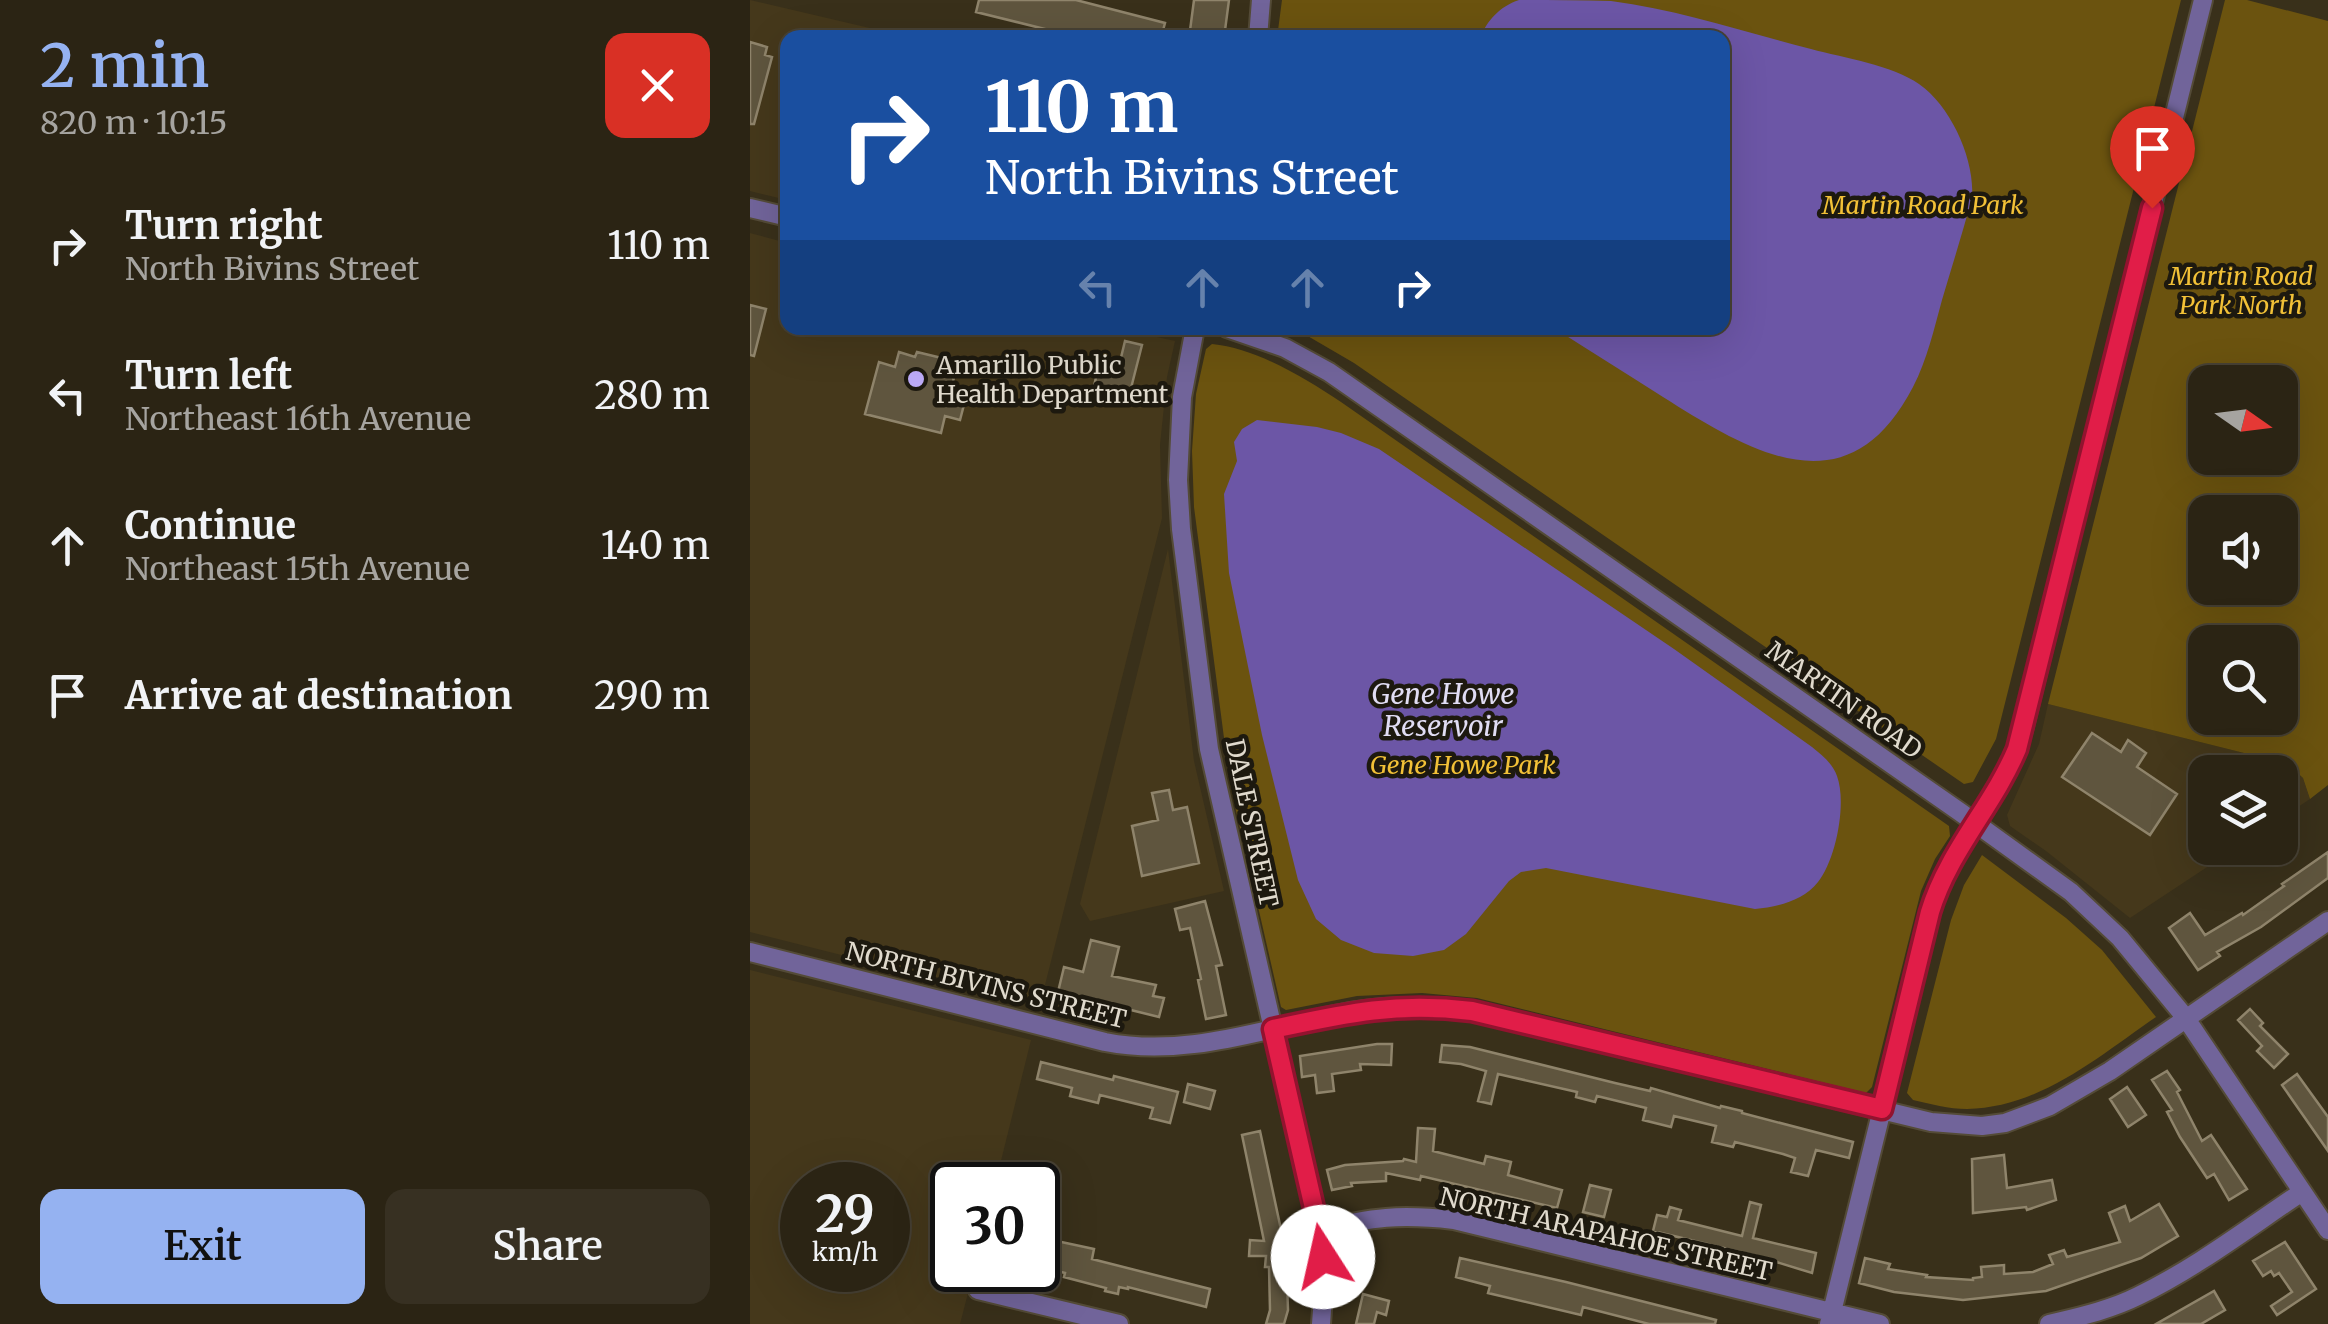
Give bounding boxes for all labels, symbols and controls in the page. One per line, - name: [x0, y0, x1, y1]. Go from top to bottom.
- text: 2 min: [40, 28, 209, 103]
- button: close: [605, 33, 710, 138]
- text: 110 m: [985, 63, 1178, 151]
- icon: right: [820, 70, 950, 200]
- text: 820 m · 10:15: [40, 103, 227, 143]
- pin: [2110, 106, 2195, 209]
- icon: arrive: [2125, 121, 2180, 176]
- text: North Bivins Street: [985, 150, 1399, 206]
- park label: Martin Road Park: [1821, 189, 2024, 221]
- text: Turn right: [125, 202, 323, 249]
- icon: right: [40, 218, 95, 273]
- text: 110 m: [607, 222, 710, 269]
- text: North Bivins Street: [125, 249, 419, 289]
- icon: left: [1070, 260, 1125, 315]
- icon: ahead: [1175, 260, 1230, 315]
- icon: ahead: [1280, 260, 1335, 315]
- icon: right: [1385, 260, 1440, 315]
- park label: Martin Road Park North: [2168, 260, 2313, 321]
- place label: Amarillo Public Health Department: [935, 349, 1168, 410]
- text: Turn left: [125, 352, 292, 399]
- north arrow: [2188, 365, 2298, 475]
- map controls: [2188, 365, 2298, 865]
- icon: left: [40, 368, 95, 423]
- marker: Amarillo Public Health Department: [905, 368, 927, 390]
- text: 280 m: [594, 372, 710, 419]
- text: Northeast 16th Avenue: [125, 399, 471, 439]
- button: sound: [2188, 495, 2298, 605]
- text: Continue: [125, 502, 296, 549]
- icon: ahead: [40, 518, 95, 573]
- text: 140 m: [601, 522, 710, 569]
- text: Northeast 15th Avenue: [125, 549, 470, 589]
- button: search: [2188, 625, 2298, 735]
- street label: MARTIN ROAD: [1760, 634, 1928, 766]
- icon: arrive: [40, 668, 95, 723]
- text: Arrive at destination: [125, 672, 512, 719]
- text: 290 m: [594, 672, 710, 719]
- water label: Gene Howe Reservoir: [1371, 676, 1515, 744]
- street label: DALE STREET: [1219, 736, 1285, 910]
- park label: Gene Howe Park: [1370, 749, 1556, 781]
- button: layers: [2188, 755, 2298, 865]
- street label: NORTH BIVINS STREET: [842, 935, 1130, 1035]
- speed limit sign: 30: [930, 1162, 1060, 1292]
- street label: NORTH ARAPAHOE STREET: [1437, 1180, 1775, 1288]
- text: 29: [815, 1183, 875, 1246]
- button: Exit: [40, 1189, 365, 1304]
- button: Share: [385, 1189, 710, 1304]
- position arrow: [1271, 1205, 1375, 1309]
- text: km/h: [812, 1236, 878, 1268]

